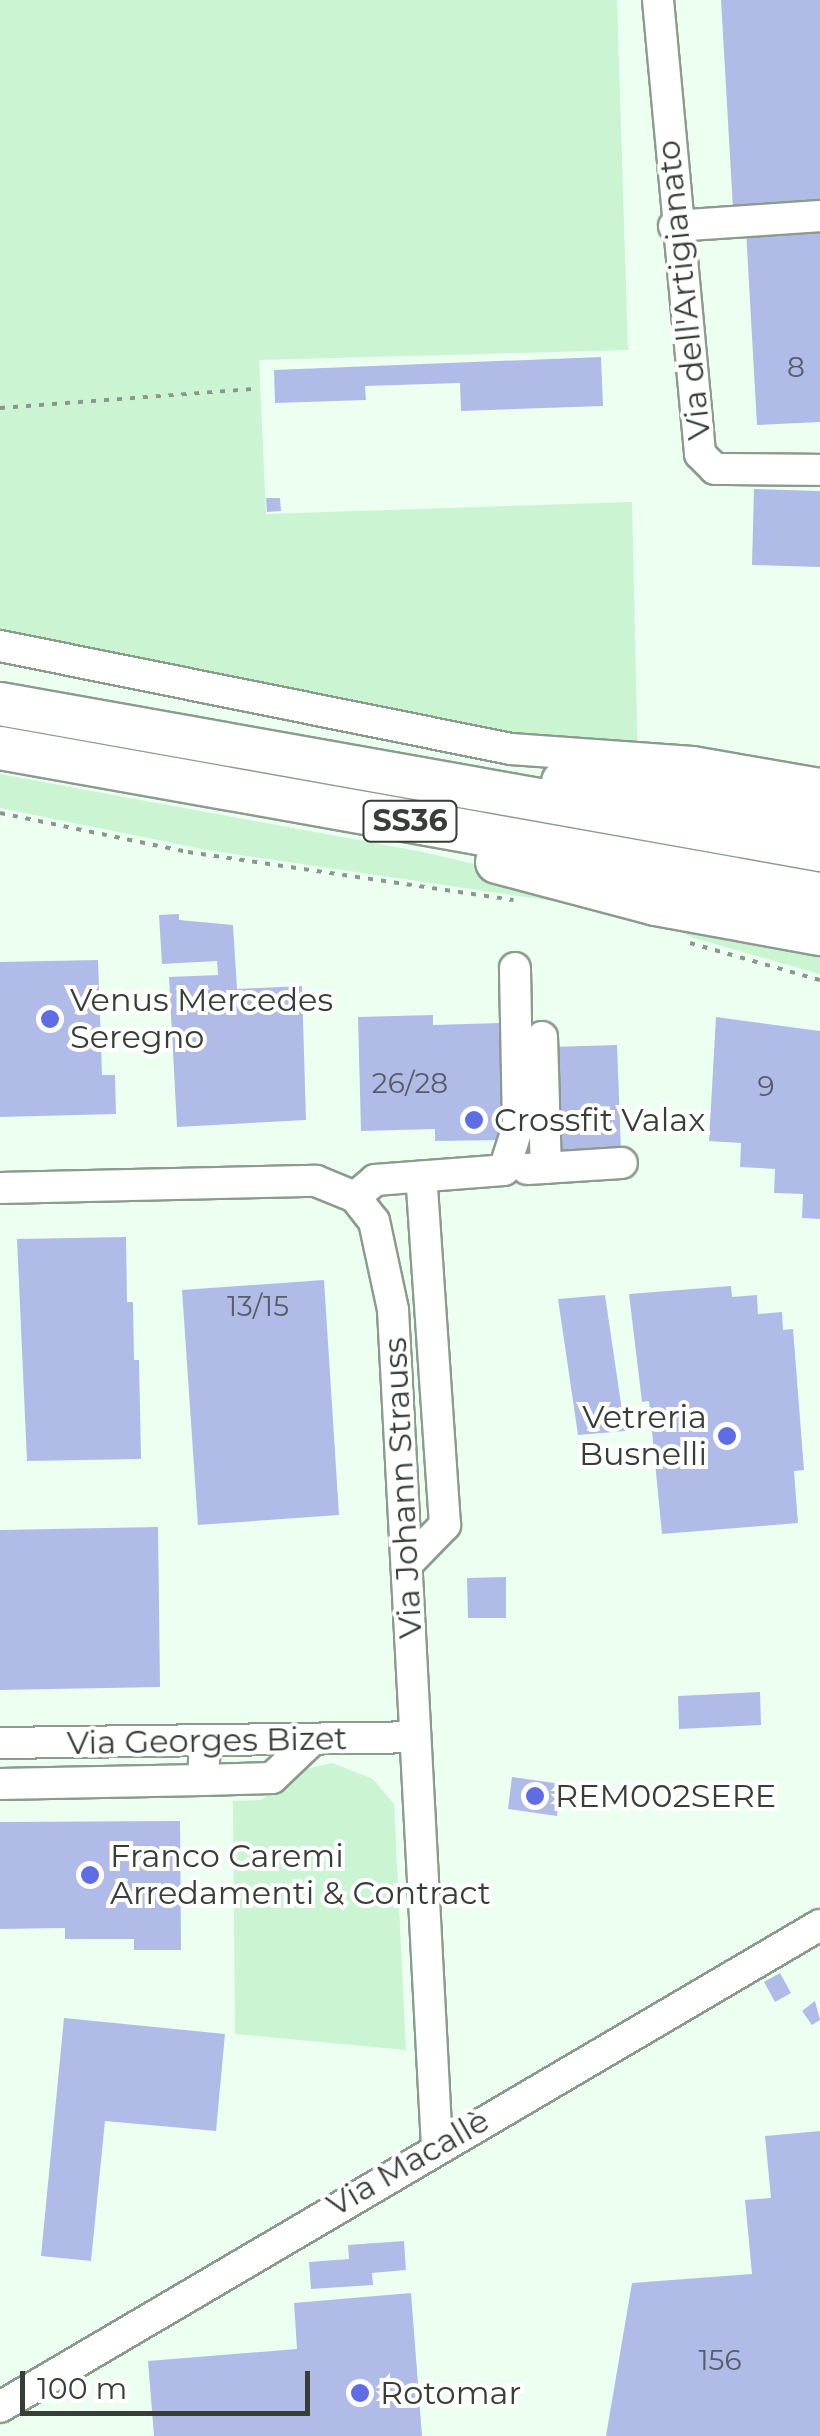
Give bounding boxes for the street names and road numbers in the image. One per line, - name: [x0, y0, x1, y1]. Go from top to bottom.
- street label: Via dell'Artigianato: [649, 138, 719, 442]
- road number: SS36: [360, 796, 460, 846]
- street label: Via Johann Strauss: [376, 1336, 430, 1640]
- street label: Via Georges Bizet: [66, 1719, 348, 1763]
- street label: Via Macallè: [320, 2101, 496, 2225]

